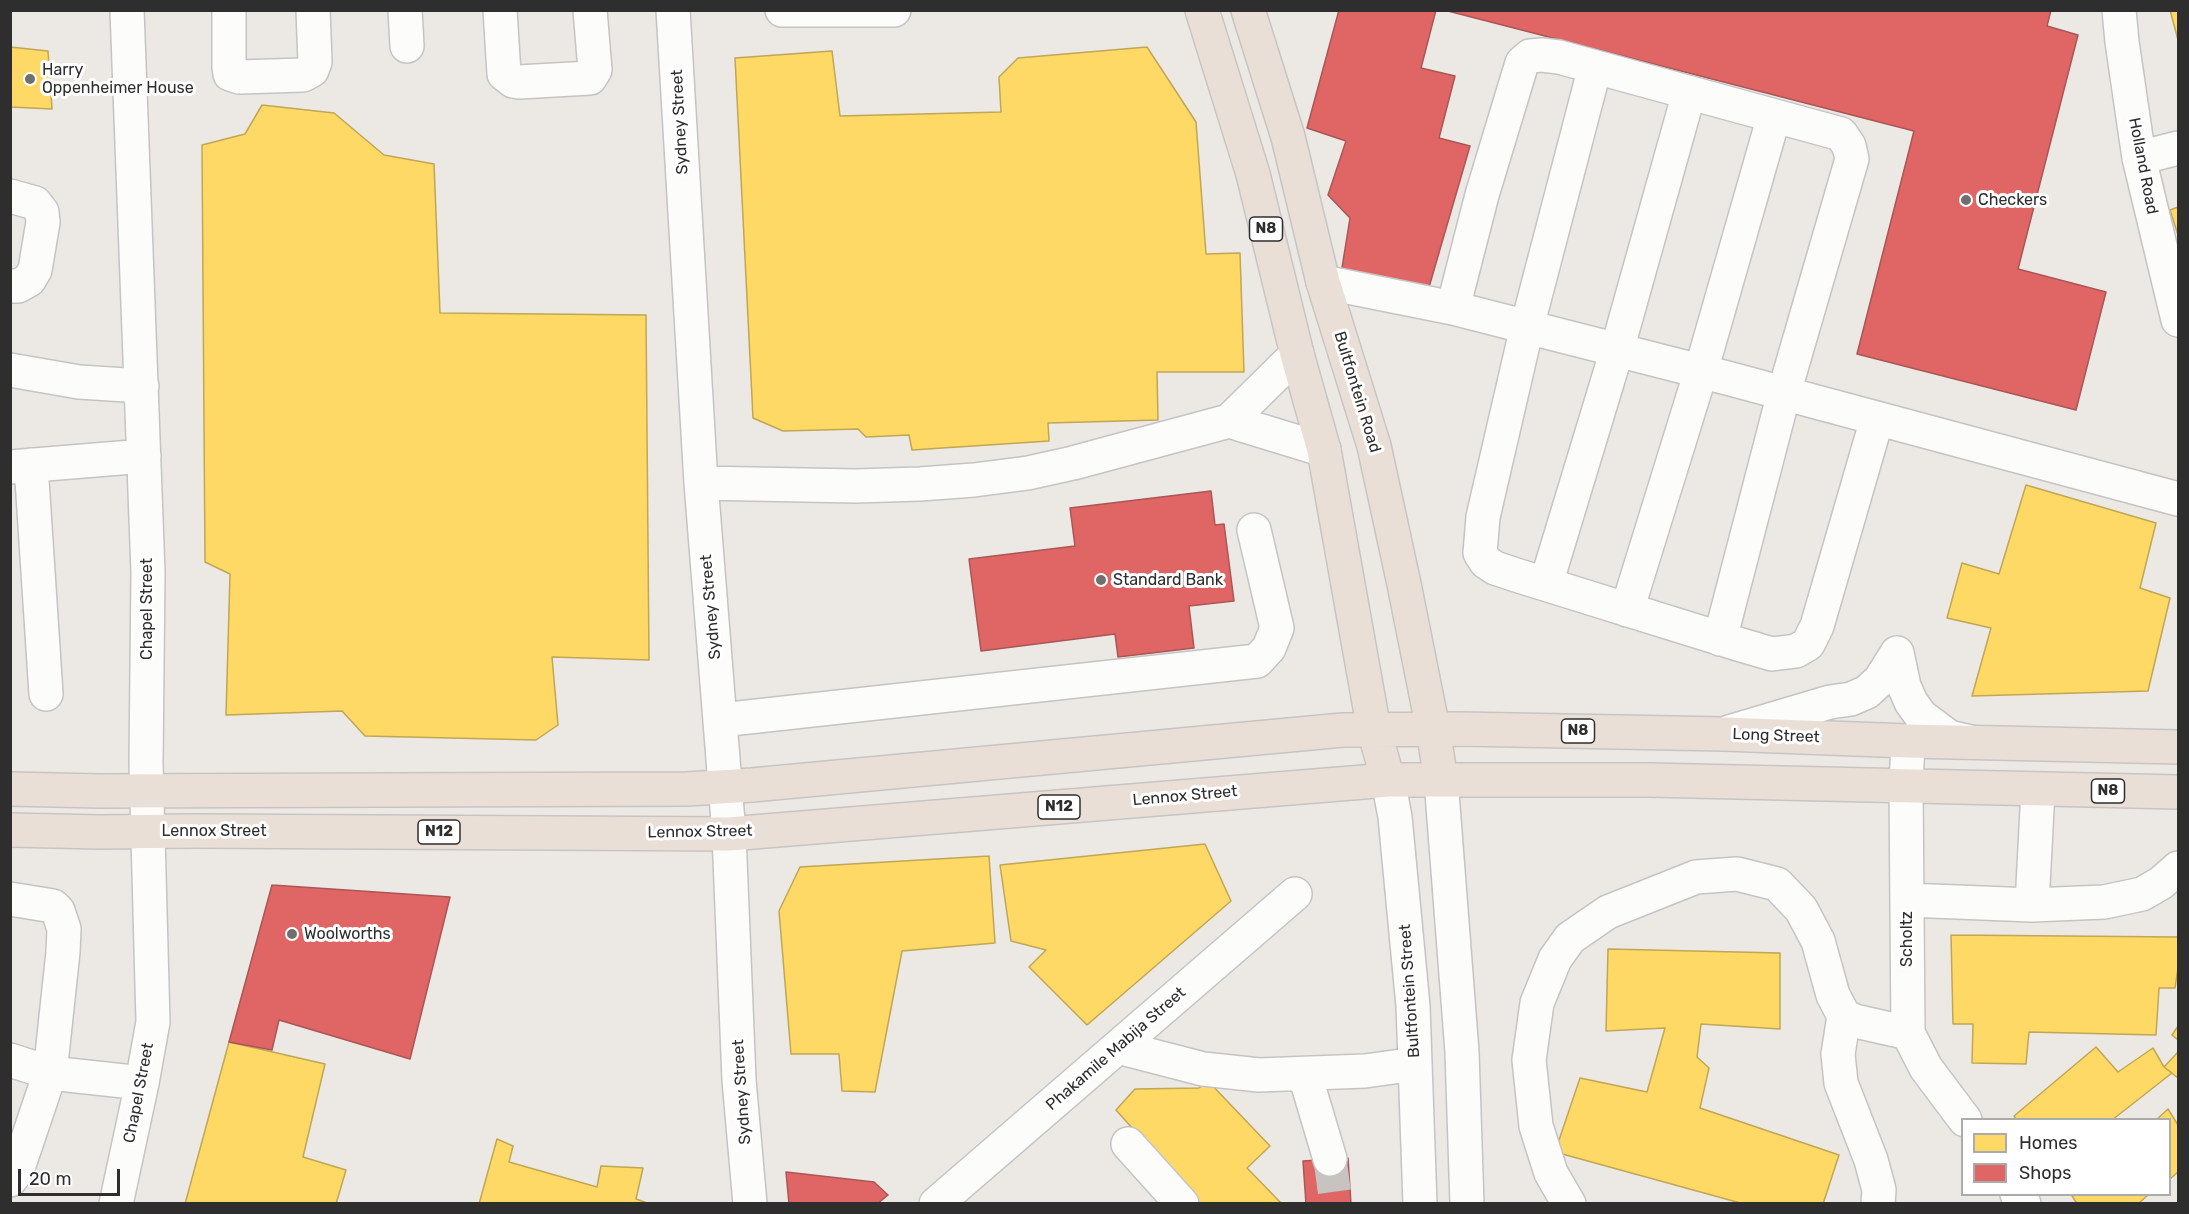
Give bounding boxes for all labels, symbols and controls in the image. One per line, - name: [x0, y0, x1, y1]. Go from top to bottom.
- place label: Harry Oppenheimer House: [42, 60, 194, 98]
- street label: Sydney Street: [668, 69, 692, 175]
- marker: Harry Oppenheimer House: [23, 72, 37, 86]
- street label: Holland Road: [2124, 116, 2162, 216]
- place label: Checkers: [1978, 190, 2047, 210]
- marker: Checkers: [1959, 193, 1973, 207]
- road number: N8: [1250, 217, 1282, 241]
- street label: Bultfontein Road: [1329, 329, 1385, 455]
- street label: Sydney Street: [697, 554, 725, 660]
- street label: Chapel Street: [137, 558, 157, 660]
- place label: Standard Bank: [1113, 570, 1223, 590]
- marker: Standard Bank: [1094, 573, 1108, 587]
- road number: N8: [1562, 719, 1594, 743]
- street label: Long Street: [1732, 725, 1820, 747]
- road number: N8: [2092, 779, 2124, 803]
- street label: Lennox Street: [1132, 782, 1238, 810]
- road number: N12: [1038, 795, 1080, 819]
- road number: N12: [418, 820, 460, 844]
- street label: Lennox Street: [162, 821, 266, 841]
- street label: Lennox Street: [647, 821, 753, 843]
- street label: Scholtz: [1897, 911, 1917, 967]
- street label: Bultfontein Street: [1396, 923, 1424, 1059]
- place label: Woolworths: [304, 924, 391, 944]
- marker: Woolworths: [285, 927, 299, 941]
- street label: Phakamile Mabija Street: [1042, 983, 1190, 1115]
- street label: Sydney Street: [729, 1039, 755, 1145]
- street label: Chapel Street: [120, 1041, 158, 1145]
- legend: [1961, 1118, 2171, 1196]
- text: Homes: [2019, 1132, 2077, 1154]
- scale bar: [21, 1157, 123, 1195]
- text: Shops: [2019, 1162, 2071, 1184]
- text: 20 m: [29, 1168, 71, 1190]

